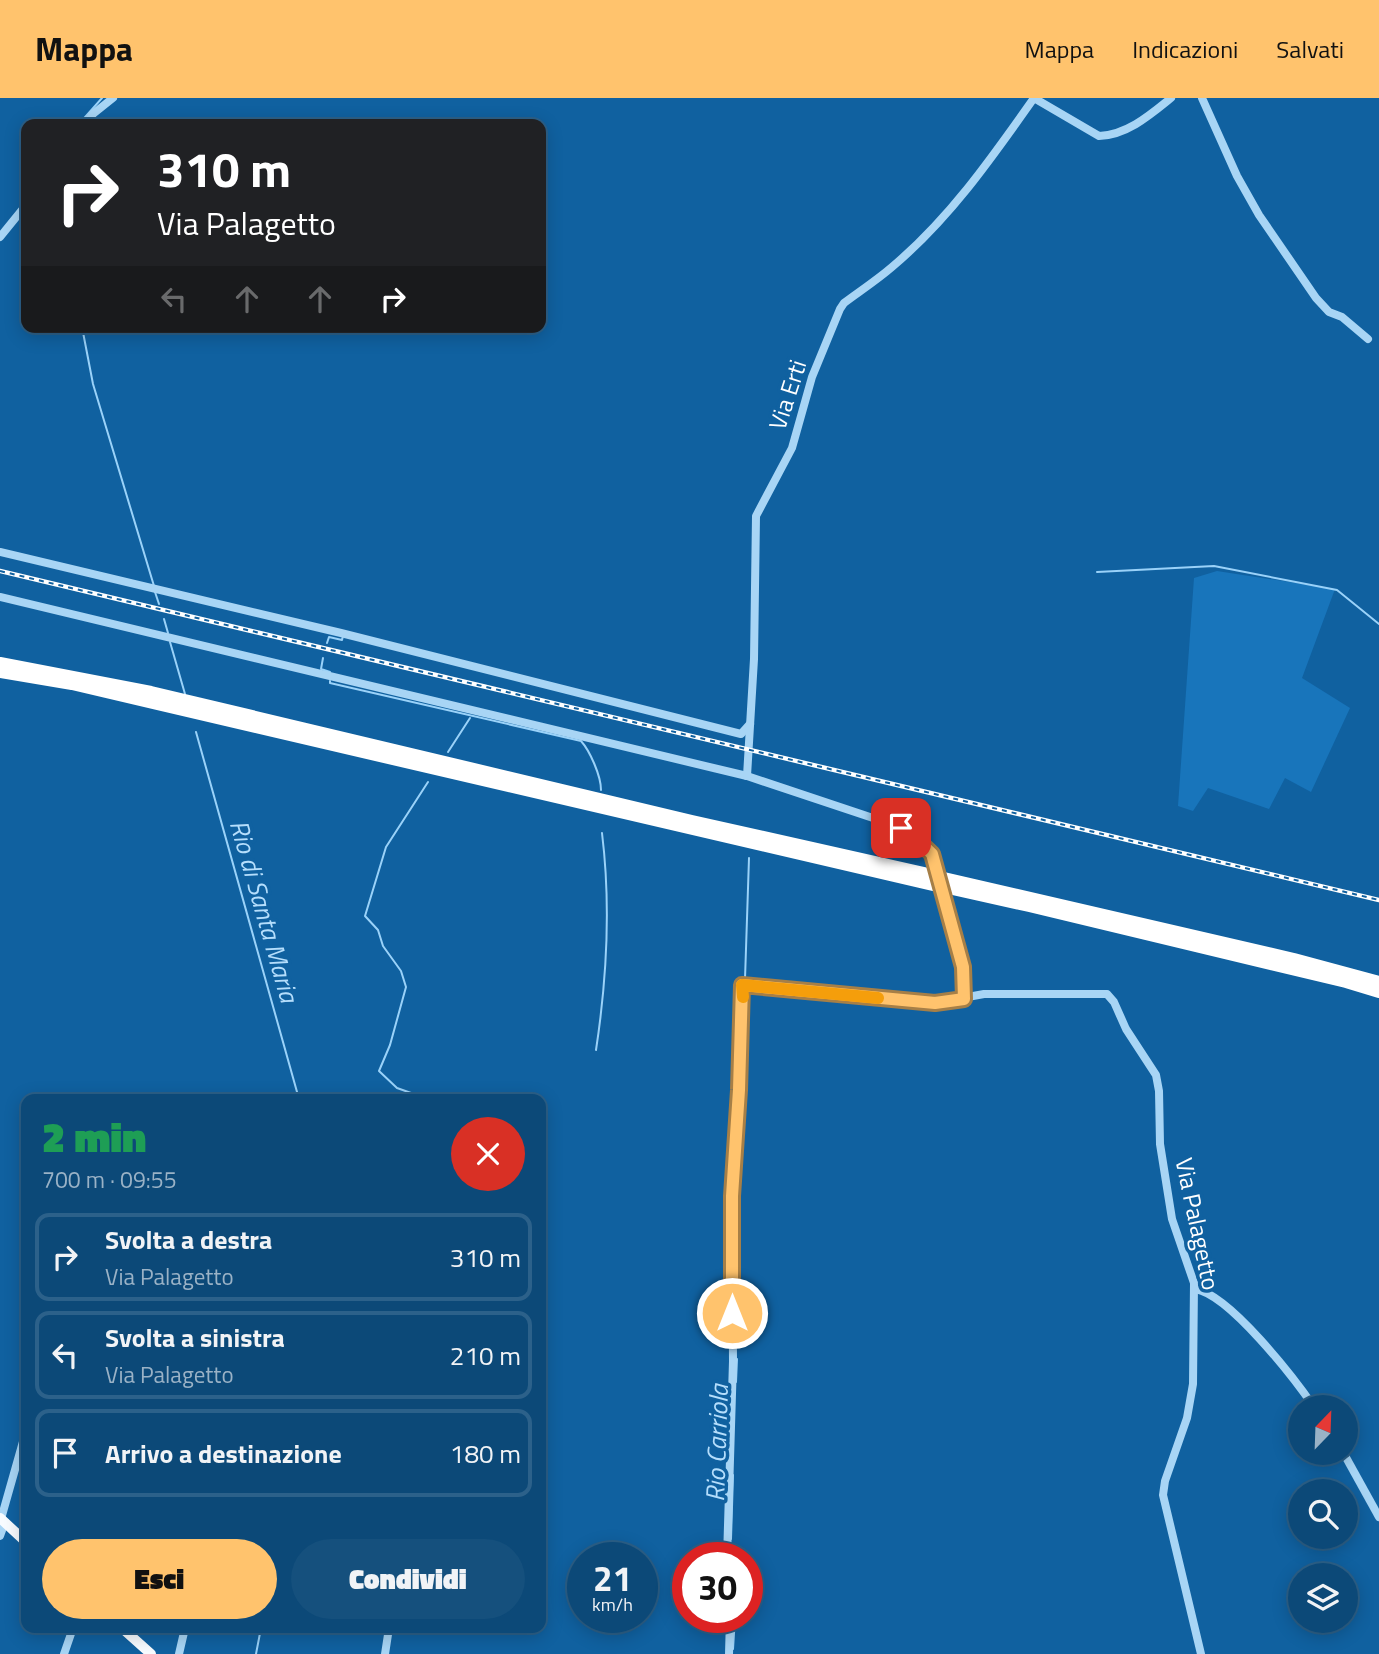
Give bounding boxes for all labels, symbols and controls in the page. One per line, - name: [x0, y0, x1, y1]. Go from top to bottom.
- text: Mappa: [35, 24, 133, 74]
- text: Mappa: [1025, 31, 1094, 67]
- text: Indicazioni: [1132, 31, 1238, 67]
- text: Salvati: [1276, 31, 1344, 67]
- text: 310 m: [157, 131, 291, 206]
- icon: right: [42, 147, 133, 238]
- text: Via Palagetto: [157, 199, 336, 247]
- icon: left: [155, 280, 193, 318]
- icon: ahead: [228, 280, 266, 318]
- icon: ahead: [301, 280, 339, 318]
- icon: right: [374, 280, 412, 318]
- street label: Via Erti: [759, 355, 815, 434]
- pin: [871, 798, 931, 858]
- icon: arrive: [882, 809, 920, 847]
- water label: Rio di Santa Maria: [220, 815, 310, 1009]
- text: 2 min: [42, 1104, 146, 1168]
- button: close: [451, 1117, 525, 1191]
- street label: Via Palagetto: [1166, 1154, 1230, 1293]
- text: 700 m · 09:55: [42, 1162, 177, 1197]
- text: Svolta a destra: [105, 1220, 272, 1259]
- icon: right: [46, 1238, 84, 1276]
- text: 310 m: [450, 1238, 521, 1277]
- text: Via Palagetto: [105, 1259, 234, 1294]
- position arrow: [695, 1276, 769, 1350]
- text: Svolta a sinistra: [105, 1318, 285, 1357]
- icon: left: [46, 1336, 84, 1374]
- text: 210 m: [450, 1336, 521, 1375]
- text: Via Palagetto: [105, 1357, 234, 1392]
- water label: Rio Carriola: [695, 1382, 738, 1502]
- north arrow: [1288, 1395, 1358, 1465]
- map controls: [1288, 1395, 1358, 1633]
- icon: arrive: [46, 1434, 84, 1472]
- text: Arrivo a destinazione: [105, 1434, 342, 1473]
- text: 180 m: [450, 1434, 521, 1473]
- button: search: [1288, 1479, 1358, 1549]
- button: Esci: [42, 1539, 277, 1619]
- button: Condividi: [291, 1539, 525, 1619]
- speed limit sign: 30: [672, 1542, 763, 1633]
- text: 21: [593, 1551, 632, 1605]
- button: layers: [1288, 1563, 1358, 1633]
- text: km/h: [592, 1591, 633, 1618]

